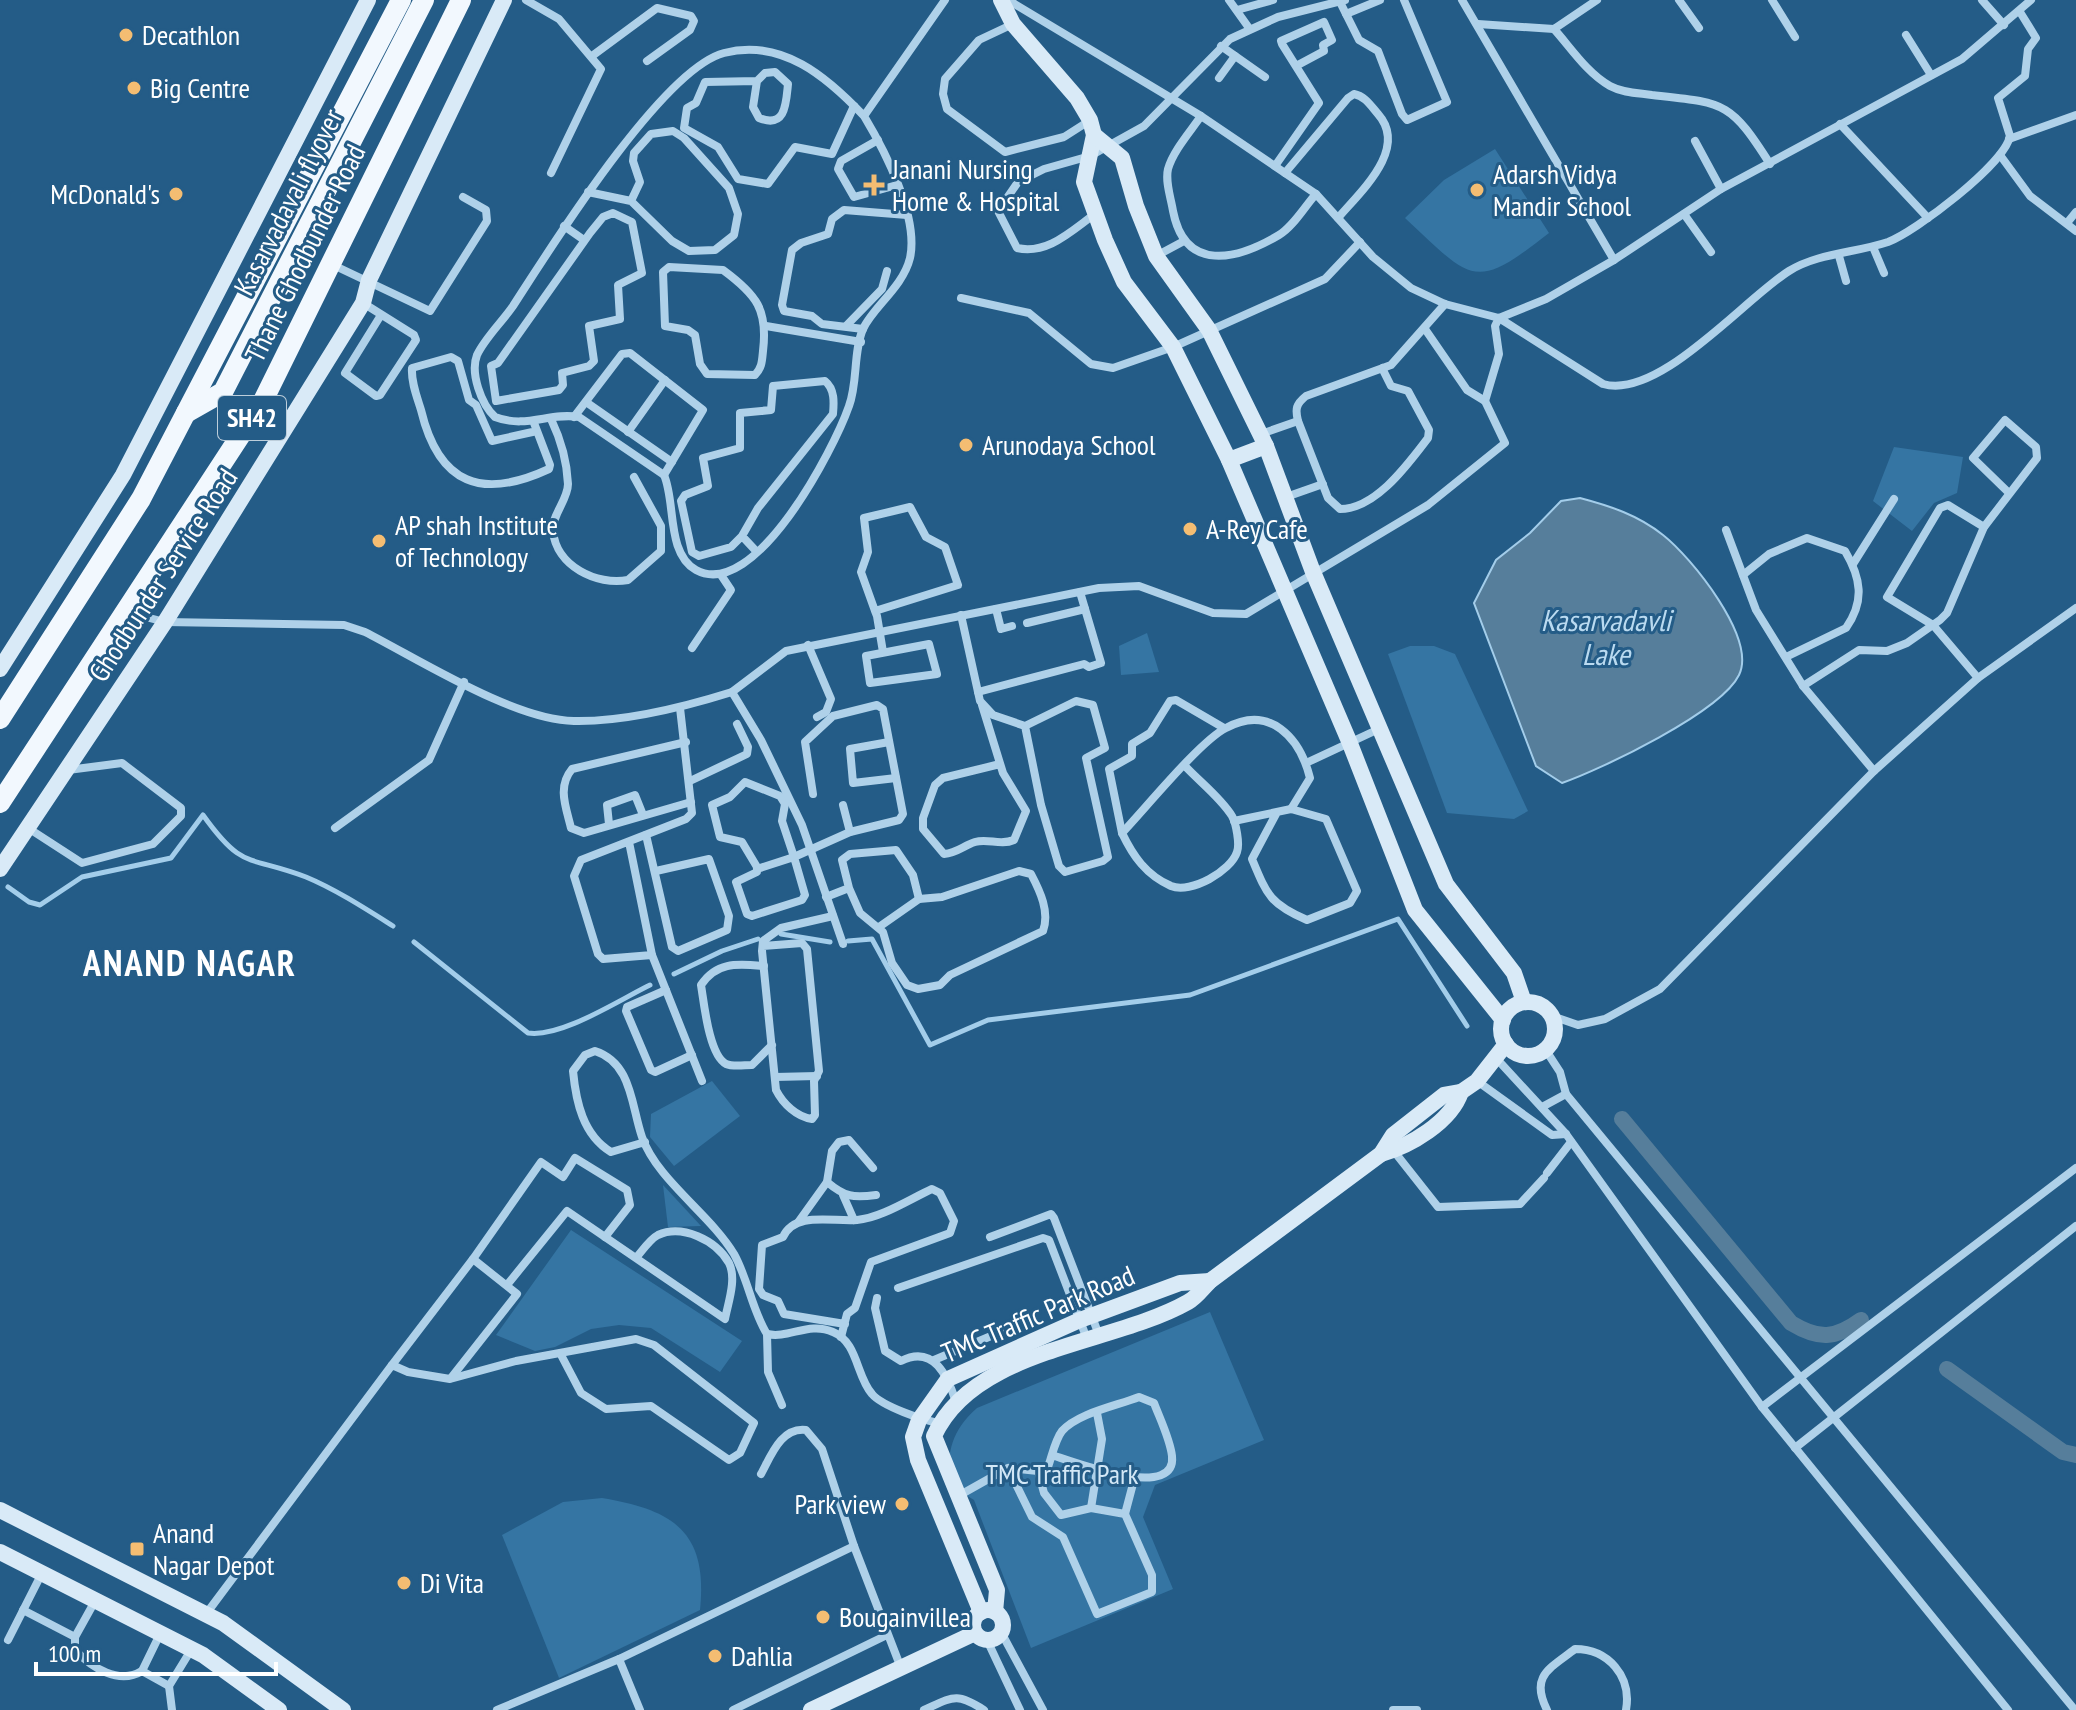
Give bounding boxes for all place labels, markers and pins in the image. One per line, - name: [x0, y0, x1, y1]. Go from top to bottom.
- place label: Decathlon: [142, 16, 240, 53]
- marker: Decathlon: [117, 26, 135, 44]
- place label: Big Centre: [150, 69, 250, 106]
- marker: Big Centre: [125, 79, 143, 97]
- place label: Janani Nursing Home & Hospital: [891, 150, 1060, 219]
- place label: Adarsh Vidya Mandir School: [1493, 155, 1632, 224]
- marker: Janani Nursing Home & Hospital: [863, 174, 885, 196]
- place label: McDonald's: [50, 175, 160, 212]
- marker: Adarsh Vidya Mandir School: [1468, 181, 1486, 199]
- marker: McDonald's: [167, 185, 185, 203]
- place label: Arunodaya School: [982, 426, 1156, 463]
- marker: Arunodaya School: [957, 436, 975, 454]
- place label: AP shah Institute of Technology: [395, 506, 558, 575]
- place label: A-Rey Cafe: [1206, 510, 1308, 547]
- marker: A-Rey Cafe: [1181, 520, 1199, 538]
- marker: AP shah Institute of Technology: [370, 532, 388, 550]
- place label: Park view: [794, 1485, 886, 1522]
- marker: Park view: [893, 1495, 911, 1513]
- place label: Anand Nagar Depot: [153, 1514, 275, 1583]
- marker: Anand Nagar Depot: [128, 1540, 146, 1558]
- place label: Di Vita: [420, 1564, 484, 1601]
- marker: Di Vita: [395, 1574, 413, 1592]
- place label: Bougainvillea: [839, 1598, 971, 1635]
- marker: Bougainvillea: [814, 1608, 832, 1626]
- place label: Dahlia: [731, 1637, 793, 1674]
- marker: Dahlia: [706, 1647, 724, 1665]

